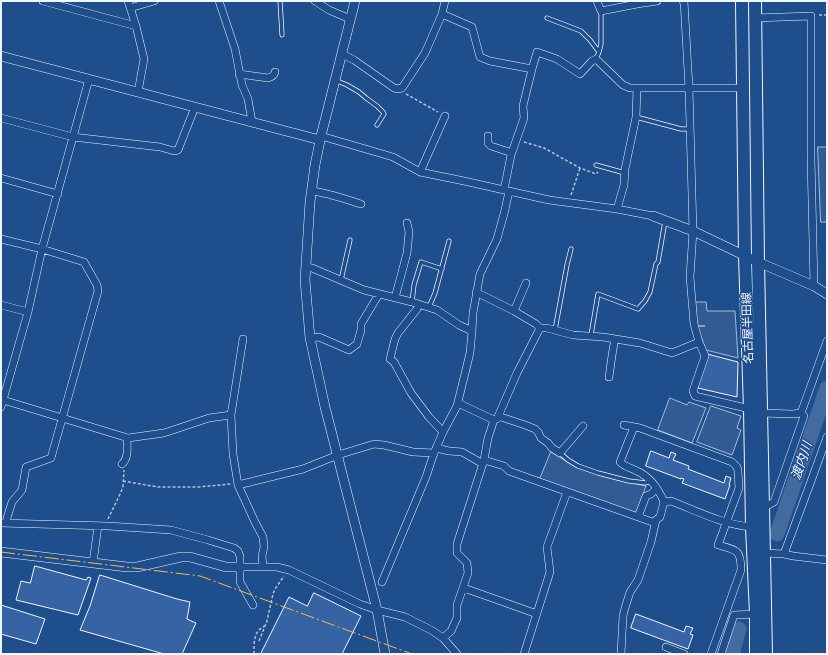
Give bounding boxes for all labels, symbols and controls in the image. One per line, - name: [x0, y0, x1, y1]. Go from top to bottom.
- street label: 名古屋半田線: [740, 292, 756, 364]
- water label: 渡内川: [788, 440, 816, 482]

